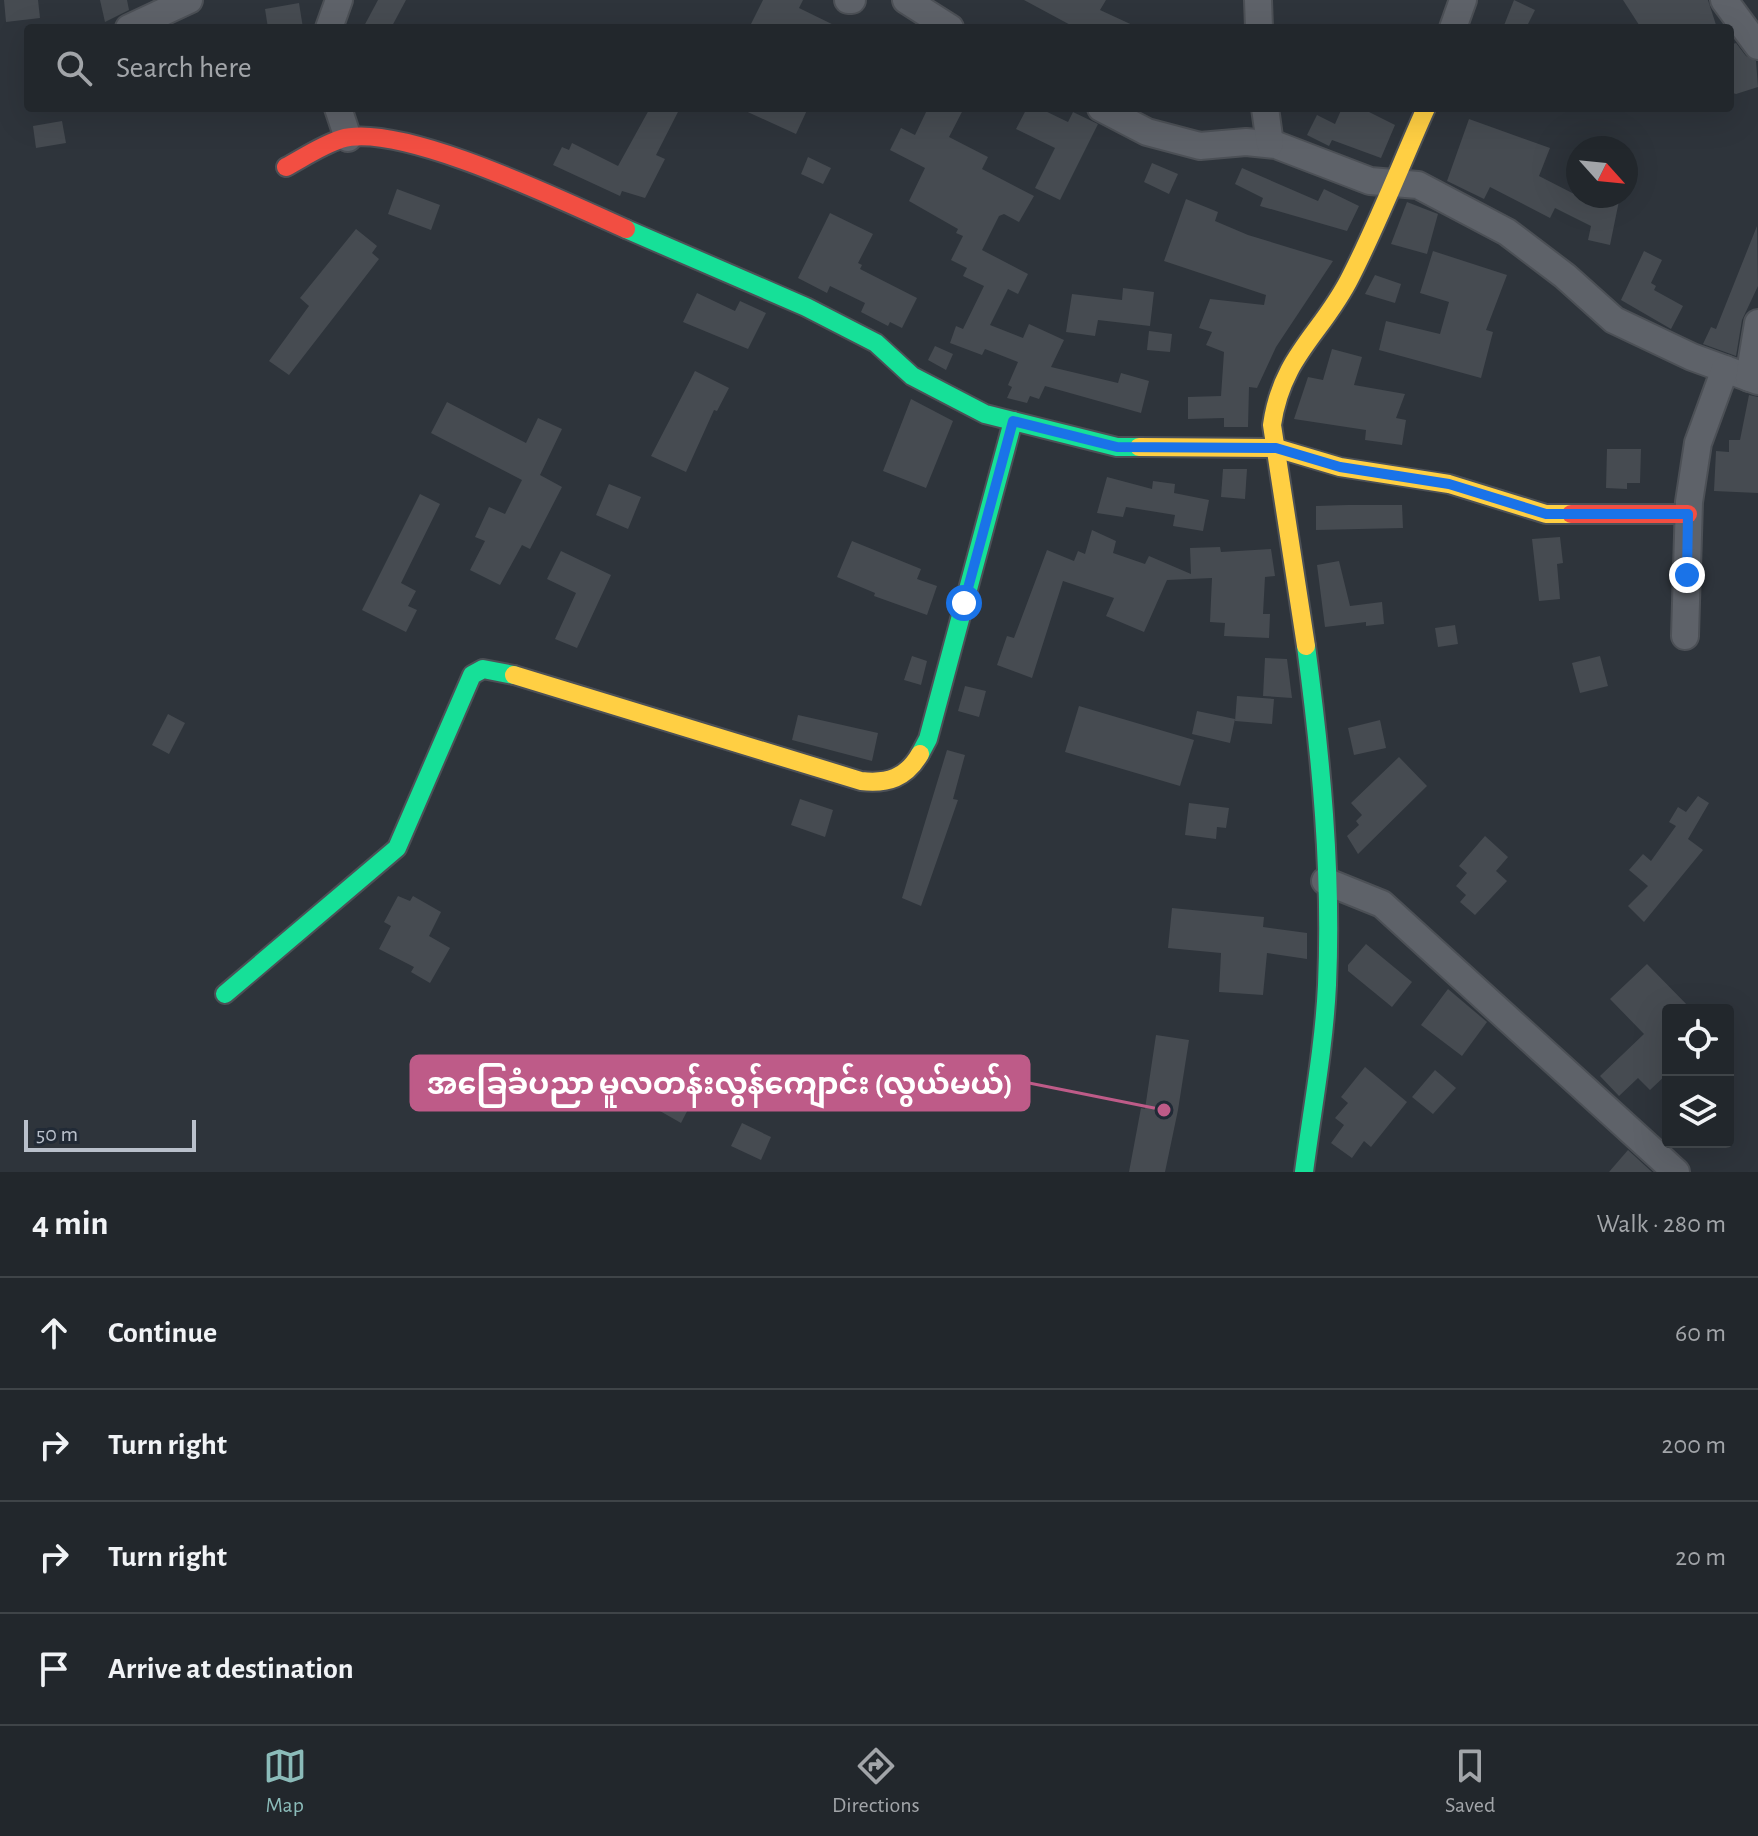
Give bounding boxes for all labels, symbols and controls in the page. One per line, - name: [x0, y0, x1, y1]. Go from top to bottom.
- search box: [24, 24, 1734, 112]
- icon: search: [52, 46, 96, 90]
- text: Search here: [116, 53, 252, 83]
- north arrow: [1566, 136, 1638, 208]
- route end: [1669, 557, 1705, 593]
- route start: [946, 585, 982, 621]
- map controls: [1662, 1004, 1734, 1148]
- button: locate: [1662, 1004, 1734, 1076]
- callout: အခြေခံပညာ မူလတန်းလွန်ကျောင်း (လွယ်မယ်): [411, 1056, 1029, 1110]
- text: အခြေခံပညာ မူလတန်းလွန်ကျောင်း (လွယ်မယ်): [427, 1063, 1013, 1109]
- button: layers: [1662, 1076, 1734, 1148]
- scale bar: [24, 1116, 196, 1152]
- text: 50 m: [36, 1123, 78, 1145]
- text: 4 min: [32, 1207, 109, 1241]
- text: Walk · 280 m: [1596, 1211, 1726, 1237]
- icon: ahead: [32, 1311, 76, 1355]
- text: Continue: [108, 1318, 217, 1348]
- text: 60 m: [1675, 1320, 1726, 1346]
- icon: right: [32, 1423, 76, 1467]
- text: Turn right: [108, 1430, 227, 1460]
- text: 200 m: [1662, 1432, 1726, 1458]
- icon: right: [32, 1535, 76, 1579]
- text: Turn right: [108, 1542, 227, 1572]
- text: 20 m: [1675, 1544, 1726, 1570]
- icon: arrive: [32, 1647, 76, 1691]
- text: Arrive at destination: [108, 1654, 354, 1684]
- tab: Map: [263, 1744, 307, 1818]
- tab: Directions: [832, 1744, 920, 1818]
- tab: Saved: [1445, 1744, 1495, 1818]

